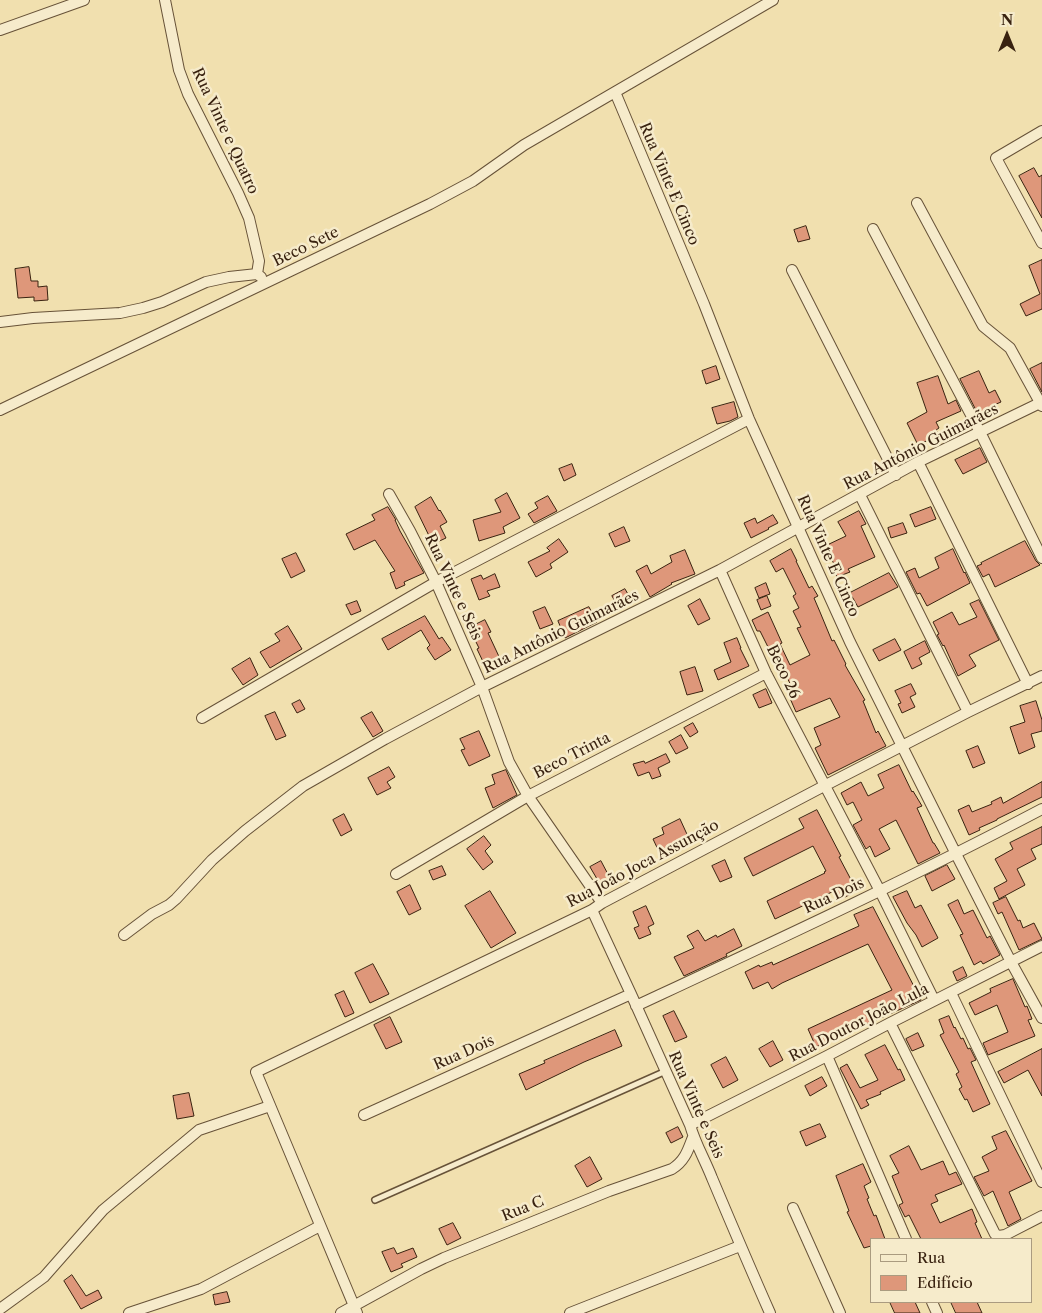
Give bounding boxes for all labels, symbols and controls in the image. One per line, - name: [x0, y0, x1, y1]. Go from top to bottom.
- north arrow: [982, 10, 1032, 60]
- text: N: [1001, 11, 1013, 29]
- street label: Rua Vinte e Quatro: [188, 65, 262, 197]
- street label: Rua Vinte E Cinco: [635, 120, 703, 248]
- street label: Beco Sete: [270, 223, 342, 271]
- street label: Rua Antônio Guimarães: [841, 400, 1001, 494]
- street label: Rua Vinte E Cinco: [793, 492, 863, 620]
- street label: Rua Vinte e Seis: [420, 531, 486, 643]
- street label: Rua Antônio Guimarães: [480, 586, 642, 678]
- street label: Beco 26: [762, 642, 804, 702]
- street label: Beco Trinta: [531, 729, 613, 783]
- street label: Rua João Joca Assunção: [564, 816, 722, 912]
- street label: Rua Dois: [801, 874, 867, 918]
- street label: Rua Doutor João Lula: [786, 980, 932, 1066]
- street label: Rua Dois: [431, 1032, 497, 1074]
- street label: Rua Vinte e Seis: [664, 1049, 728, 1161]
- street label: Rua C: [499, 1192, 547, 1226]
- legend: [870, 1238, 1032, 1303]
- text: Rua: [917, 1248, 945, 1267]
- text: Edifício: [917, 1273, 973, 1292]

